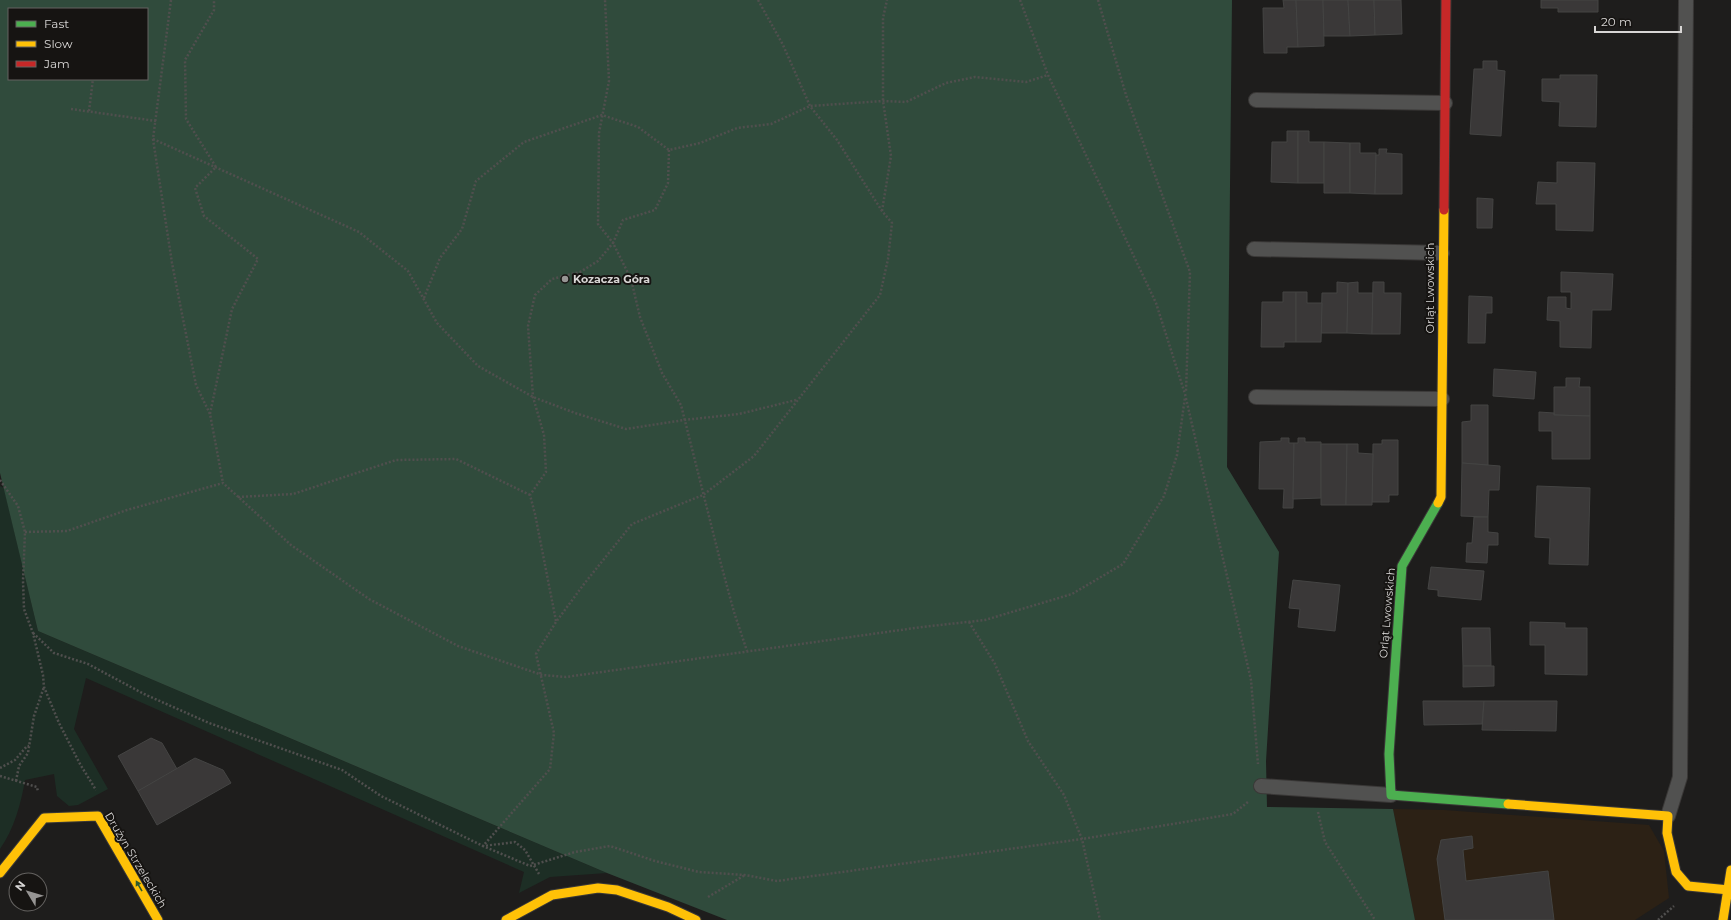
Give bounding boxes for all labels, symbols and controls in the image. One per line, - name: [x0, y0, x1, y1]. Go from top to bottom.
- legend: [8, 8, 148, 80]
- scale bar: [1595, 8, 1681, 34]
- text: 20 m: [1601, 14, 1632, 29]
- text: Fast: [44, 16, 69, 31]
- text: Slow: [44, 36, 73, 51]
- text: Jam: [43, 56, 70, 71]
- street label: Orląt Lwowskich: [1423, 243, 1437, 333]
- place label: Kozacza Góra: [573, 272, 650, 286]
- marker: Kozacza Góra: [560, 274, 570, 284]
- street label: Orląt Lwowskich: [1376, 567, 1398, 659]
- street label: Drużyn Strzeleckich: [102, 810, 170, 910]
- north arrow: [8, 872, 48, 912]
- text: N: [12, 878, 28, 894]
- one-way arrow: [135, 880, 142, 892]

